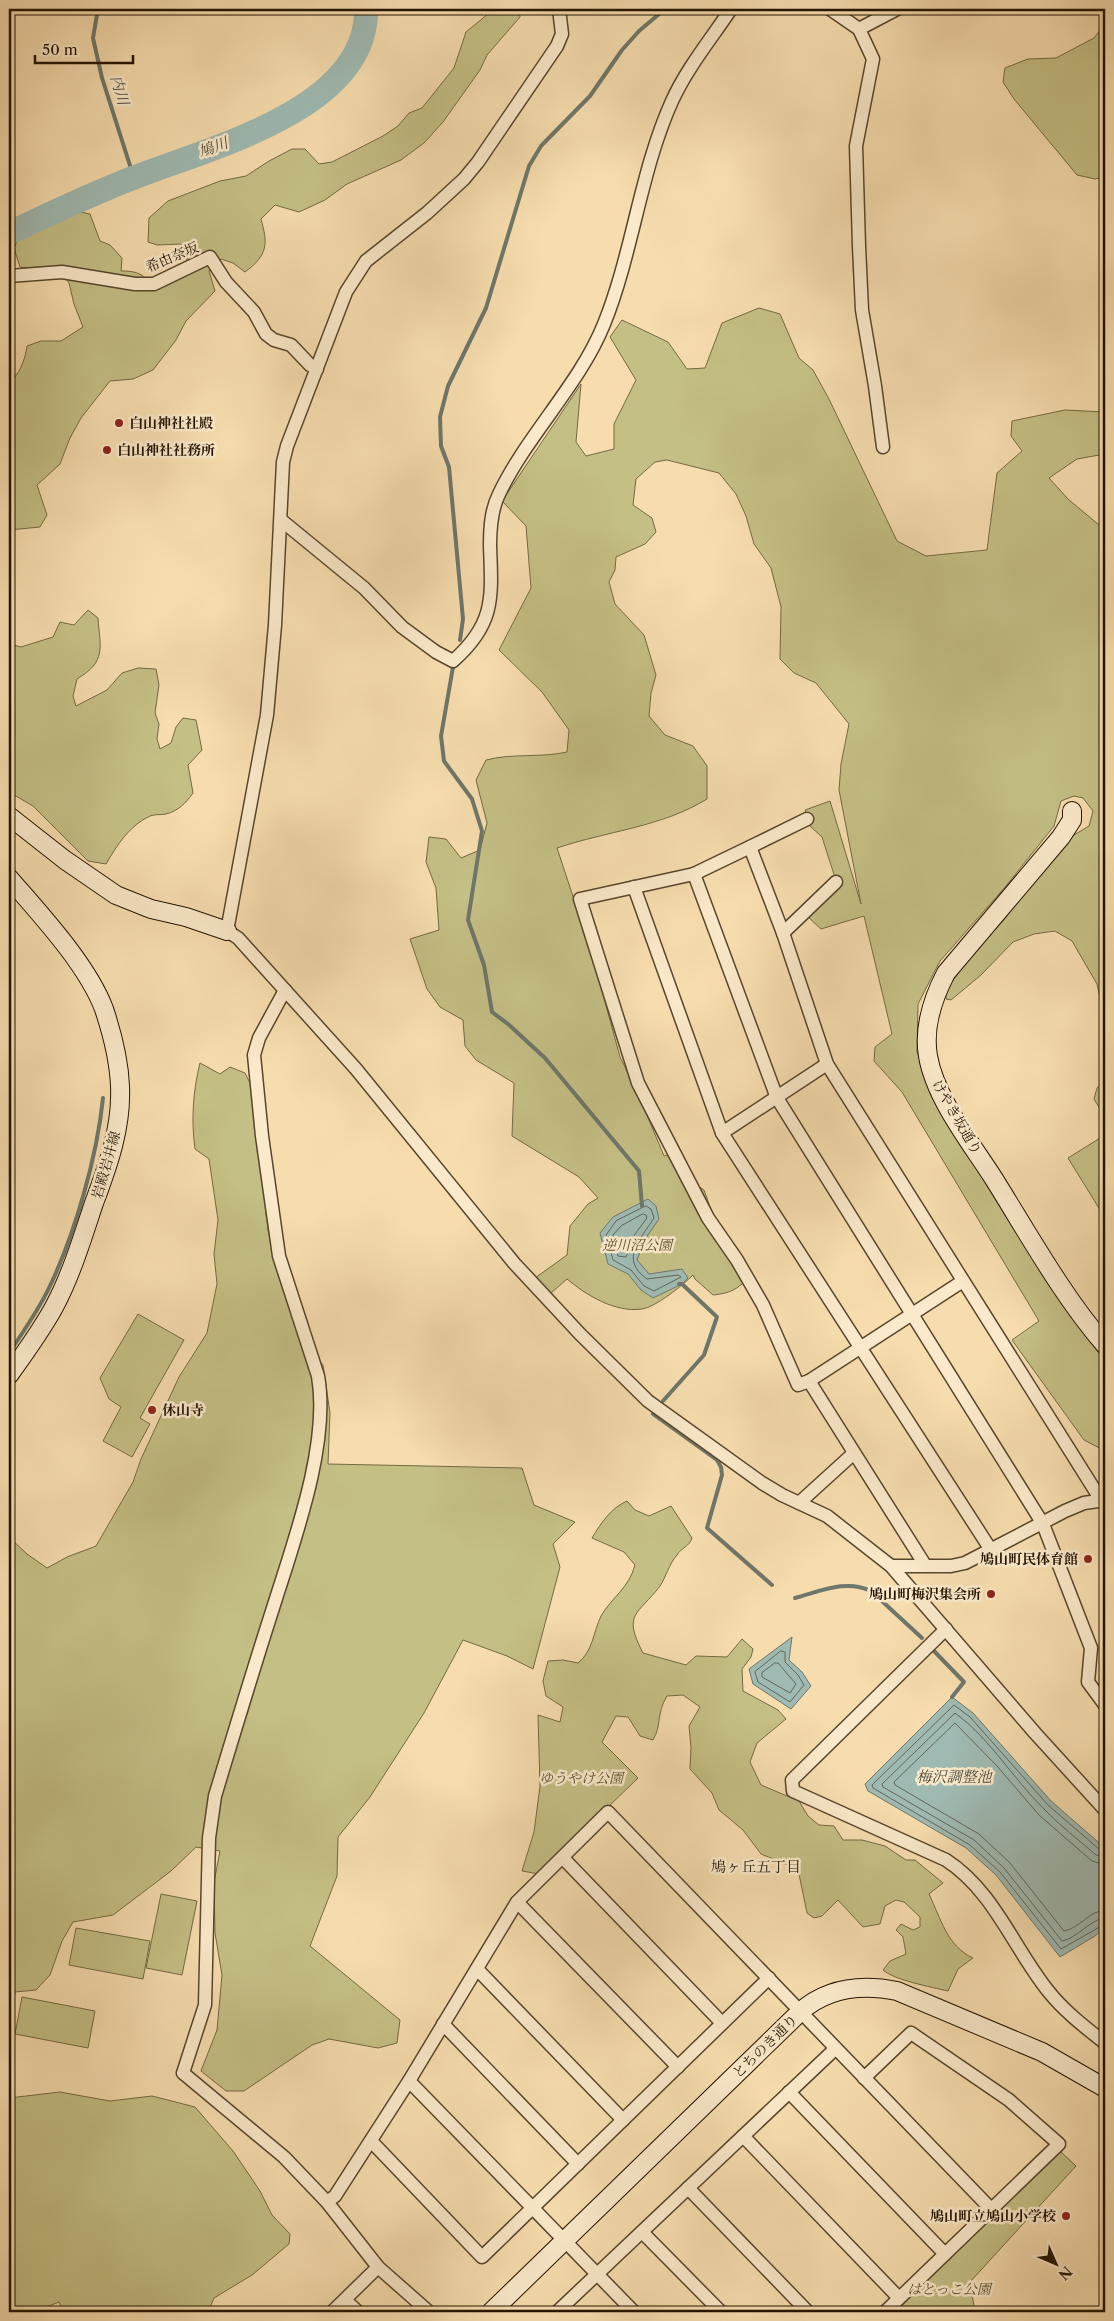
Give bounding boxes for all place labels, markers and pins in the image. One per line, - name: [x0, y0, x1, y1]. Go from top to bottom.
- place label: 白山神社社殿: [129, 414, 213, 432]
- marker: 白山神社社殿: [113, 417, 125, 429]
- place label: 白山神社社務所: [117, 441, 215, 459]
- marker: 白山神社社務所: [101, 444, 113, 456]
- place label: 休山寺: [162, 1401, 204, 1419]
- marker: 休山寺: [146, 1404, 158, 1416]
- place label: 鳩山町民体育館: [980, 1550, 1078, 1568]
- marker: 鳩山町民体育館: [1082, 1553, 1094, 1565]
- place label: 鳩山町梅沢集会所: [869, 1585, 981, 1603]
- marker: 鳩山町梅沢集会所: [985, 1588, 997, 1600]
- place label: 鳩山町立鳩山小学校: [930, 2207, 1056, 2225]
- marker: 鳩山町立鳩山小学校: [1060, 2210, 1072, 2222]

